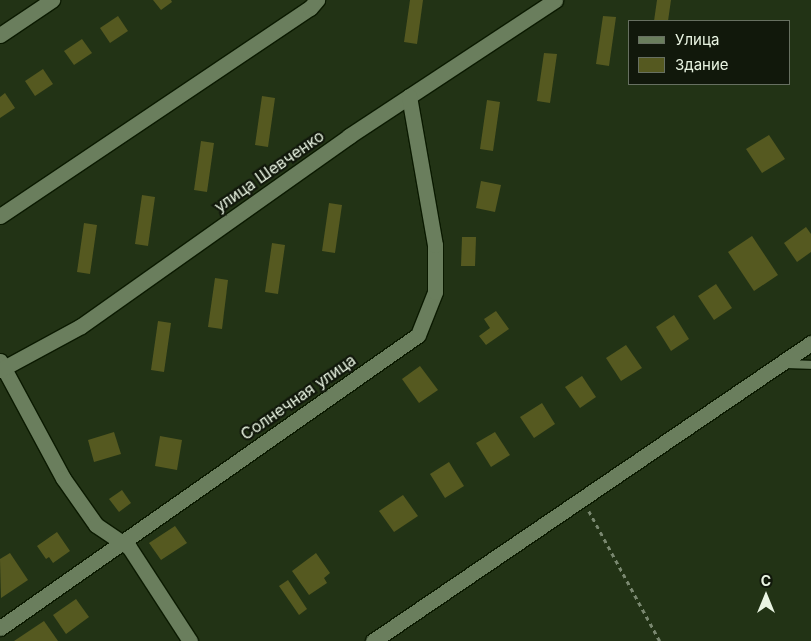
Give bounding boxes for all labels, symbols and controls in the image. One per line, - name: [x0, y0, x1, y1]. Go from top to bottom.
- legend: [628, 20, 791, 85]
- text: Улица: [675, 30, 719, 49]
- text: Здание: [675, 55, 729, 74]
- street label: улица Шевченко: [210, 126, 328, 216]
- street label: Солнечная улица: [237, 350, 359, 444]
- north arrow: [741, 571, 791, 621]
- text: С: [761, 572, 771, 589]

